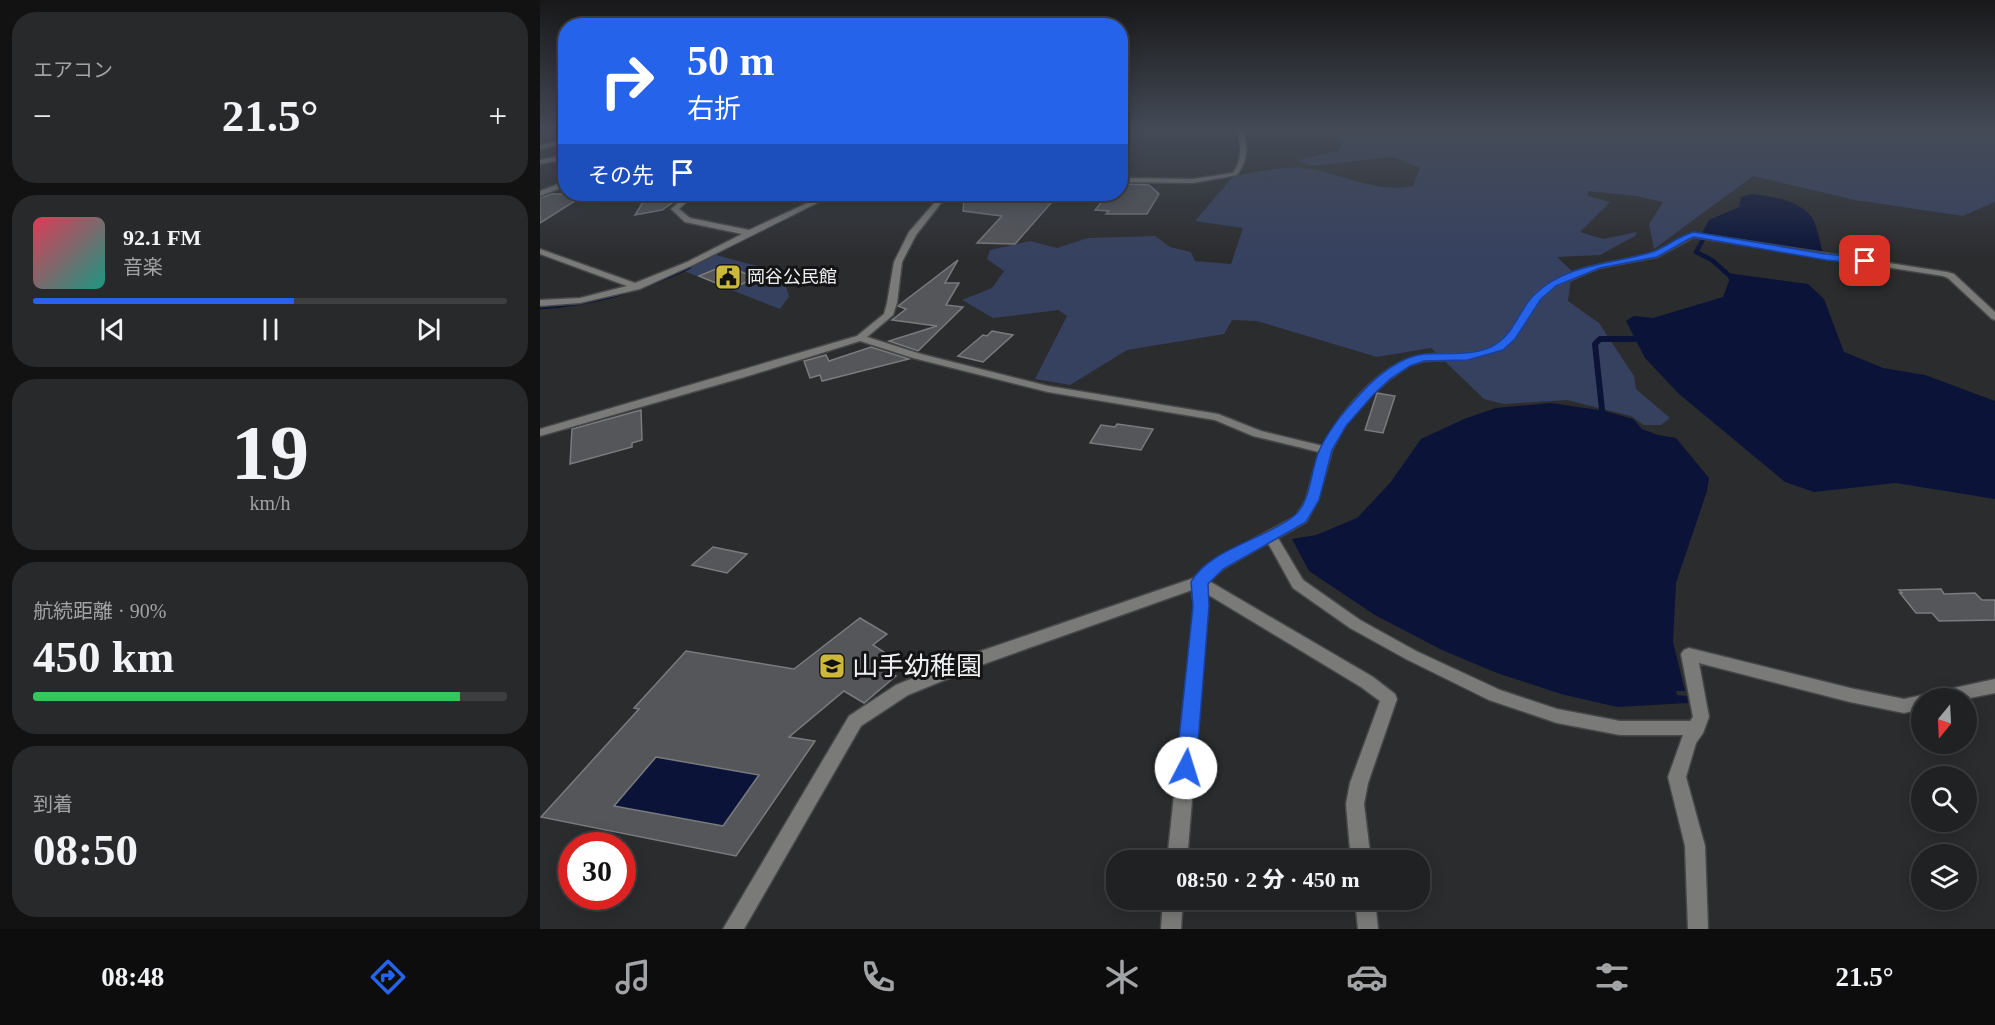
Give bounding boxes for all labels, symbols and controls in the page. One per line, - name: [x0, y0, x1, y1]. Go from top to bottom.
- text: 50 m: [687, 38, 775, 84]
- icon: right: [588, 42, 666, 120]
- text: エアコン: [33, 59, 113, 81]
- text: 21.5°: [222, 91, 318, 141]
- text: 右折: [687, 94, 741, 124]
- text: −: [33, 98, 52, 134]
- text: +: [488, 98, 507, 134]
- icon: arrive: [666, 156, 699, 189]
- text: その先: [588, 163, 654, 188]
- text: 92.1 FM: [123, 225, 201, 250]
- pin: [1839, 235, 1890, 286]
- icon: arrive: [1848, 244, 1881, 277]
- text: 音楽: [123, 256, 163, 278]
- public building icon: 岡谷公民館: [713, 262, 743, 292]
- place label: 岡谷公民館: [747, 267, 837, 287]
- icon: previous: [96, 313, 129, 346]
- icon: pause: [254, 313, 287, 346]
- icon: next: [412, 313, 445, 346]
- text: 19: [231, 409, 309, 496]
- text: km/h: [249, 492, 291, 514]
- text: 航続距離 · 90%: [33, 600, 166, 622]
- text: 450 km: [33, 632, 174, 682]
- school or university icon: 山手幼稚園: [817, 651, 847, 681]
- place label: 山手幼稚園: [852, 652, 982, 681]
- north arrow: [1911, 688, 1977, 754]
- map controls: [1911, 688, 1977, 910]
- position arrow: [1154, 736, 1218, 800]
- button: search: [1911, 766, 1977, 832]
- text: 到着: [33, 793, 73, 815]
- text: 08:50: [33, 825, 138, 875]
- speed limit sign: 30: [558, 832, 636, 910]
- button: layers: [1911, 844, 1977, 910]
- text: 08:50 · 2 分 · 450 m: [1176, 867, 1360, 892]
- icon: directions: [367, 956, 409, 998]
- icon: music: [612, 956, 654, 998]
- icon: phone: [857, 956, 899, 998]
- icon: climate: [1101, 956, 1143, 998]
- icon: car: [1346, 956, 1388, 998]
- icon: filters: [1591, 956, 1633, 998]
- text: 08:48: [101, 962, 164, 992]
- text: 21.5°: [1836, 962, 1894, 992]

